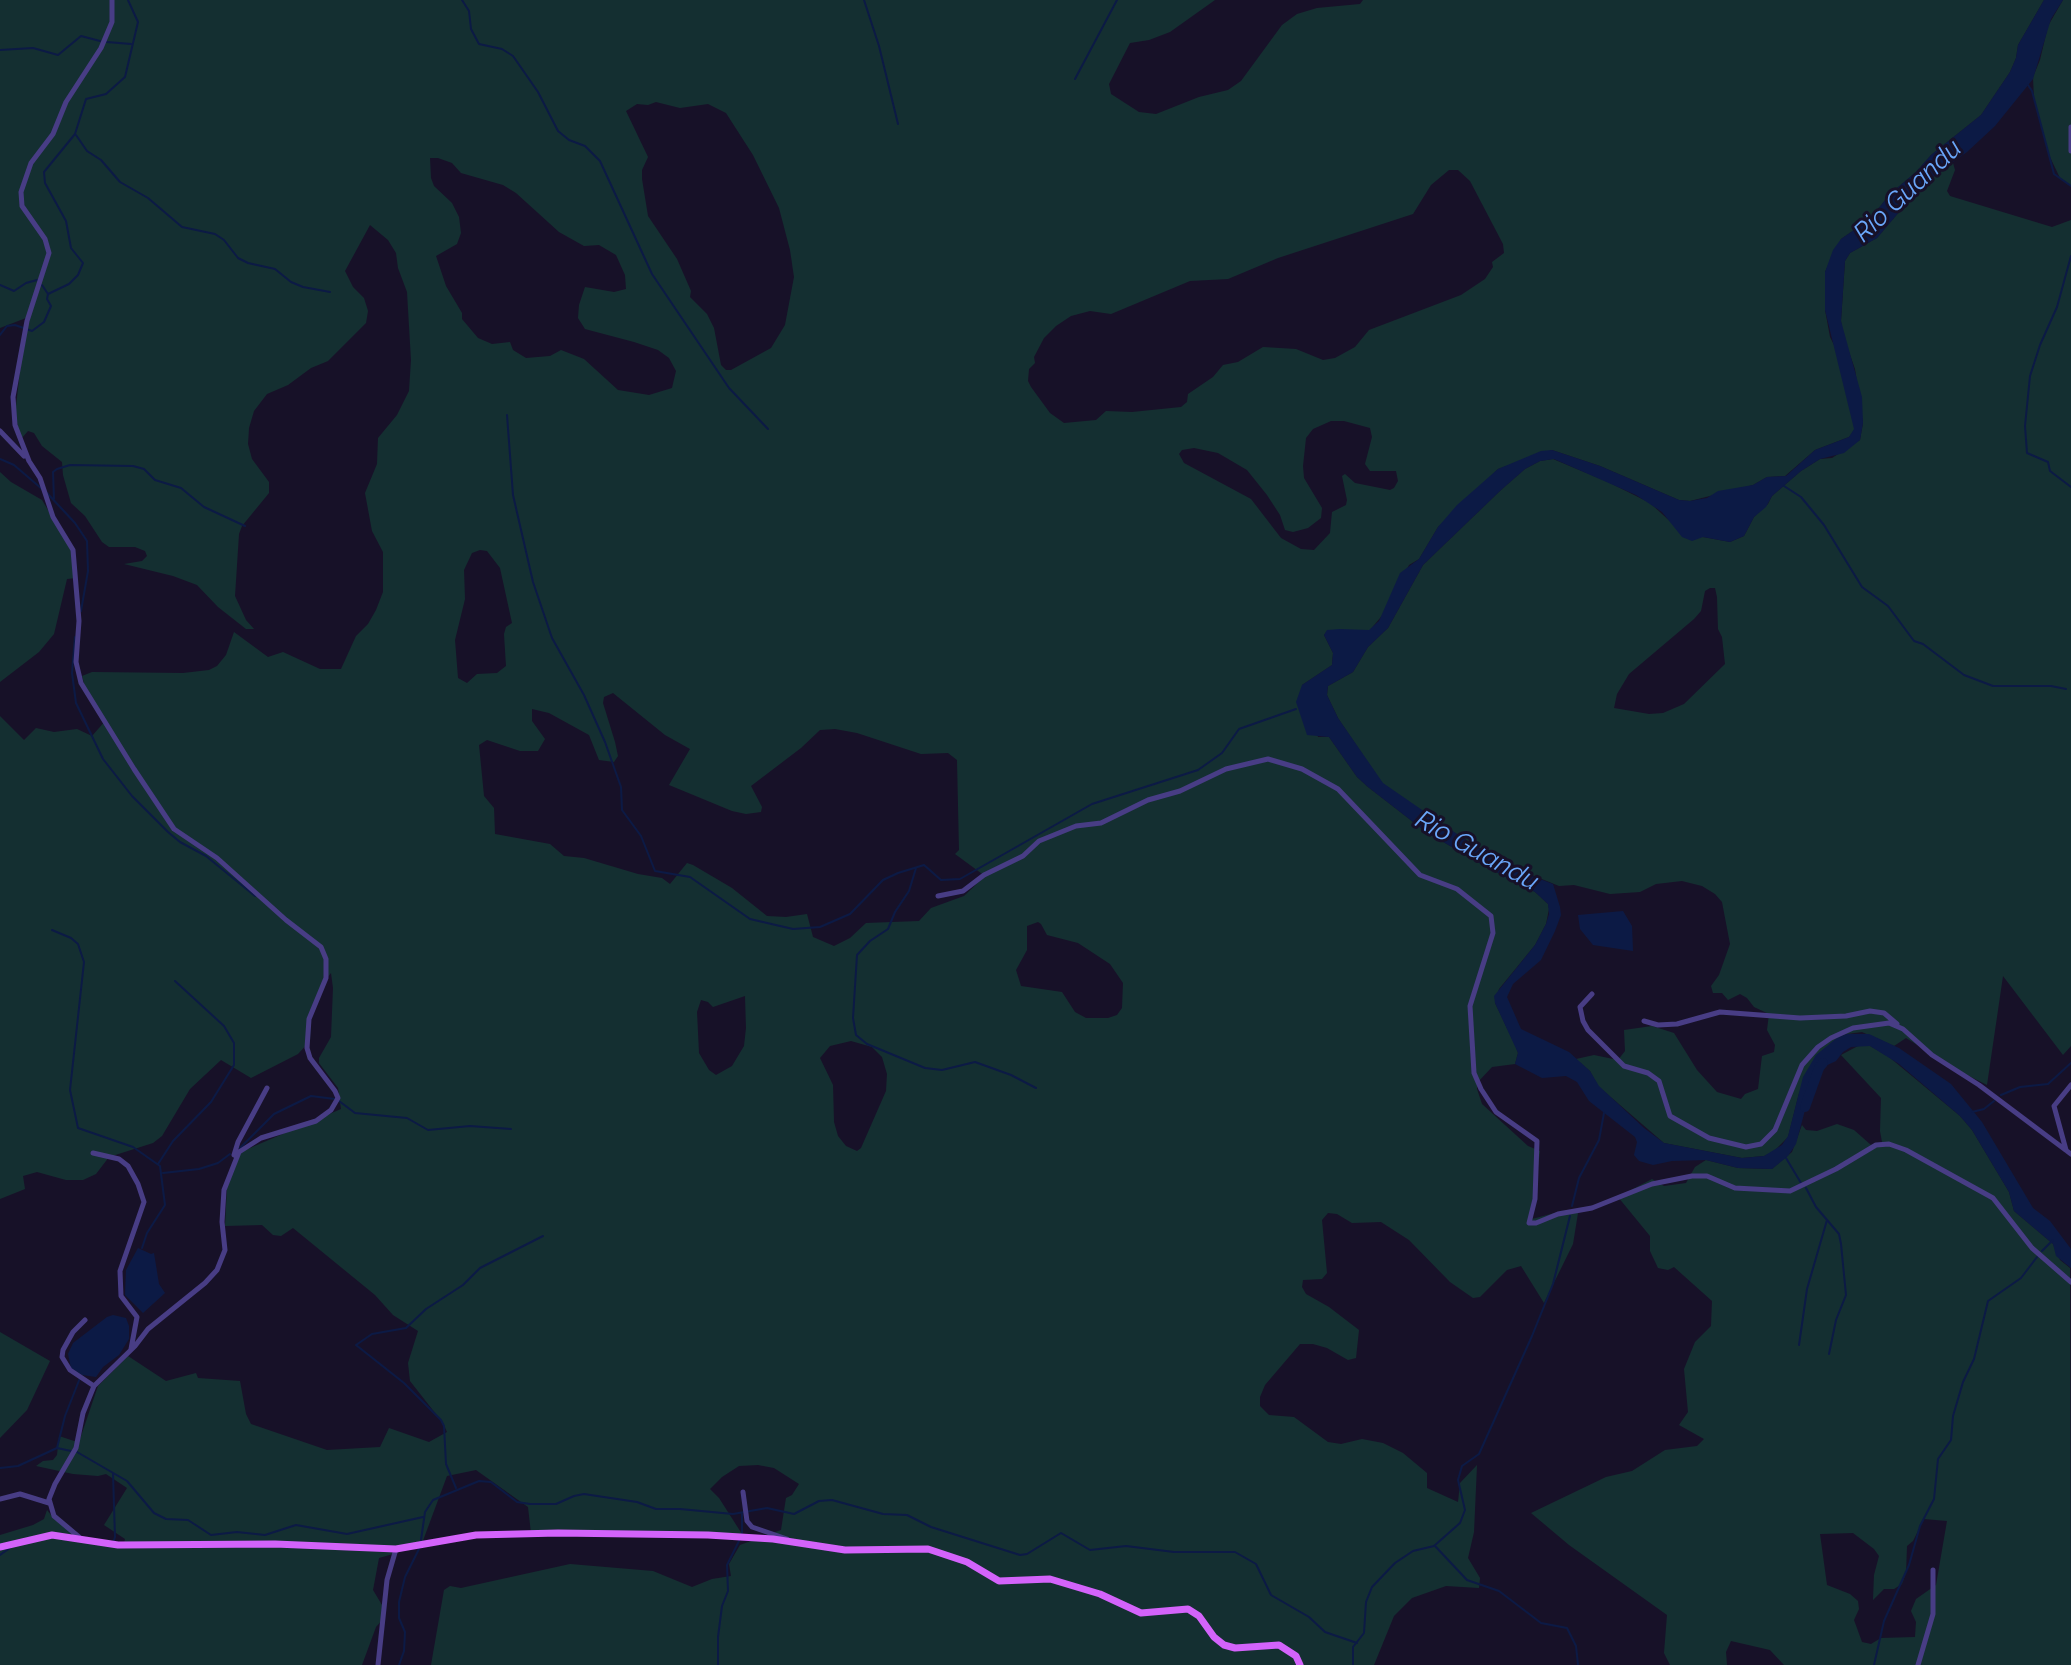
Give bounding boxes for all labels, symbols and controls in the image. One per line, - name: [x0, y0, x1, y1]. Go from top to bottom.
- water label: Rio Guandu: [1848, 133, 1968, 249]
- water label: Rio Guandu: [1410, 804, 1544, 898]

